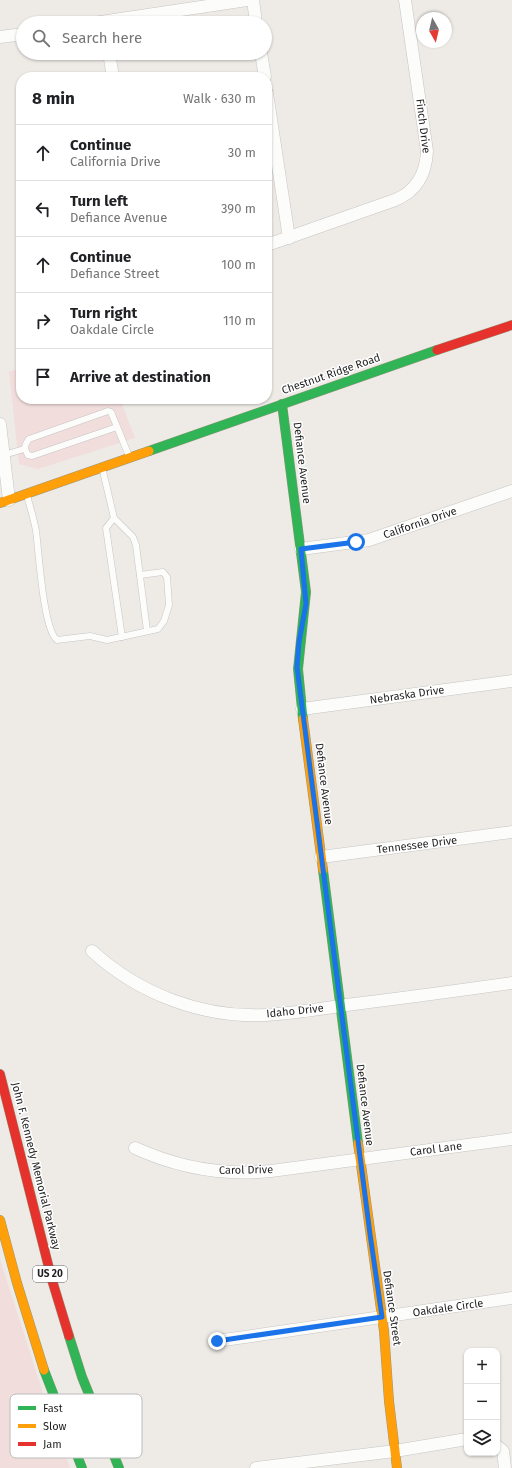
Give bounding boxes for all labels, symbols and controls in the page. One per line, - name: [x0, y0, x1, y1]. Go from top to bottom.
- north arrow: [416, 12, 452, 48]
- search box: [16, 16, 272, 60]
- icon: search: [30, 27, 52, 49]
- text: Search here: [62, 29, 142, 47]
- text: 8 min: [32, 88, 75, 109]
- text: Walk · 630 m: [183, 91, 256, 106]
- street label: Finch Drive: [413, 98, 433, 154]
- text: Continue: [70, 136, 131, 154]
- icon: ahead: [32, 142, 54, 164]
- text: 30 m: [228, 145, 256, 160]
- text: California Drive: [70, 154, 161, 169]
- text: Turn left: [70, 192, 128, 210]
- icon: left: [32, 198, 54, 220]
- text: 390 m: [221, 201, 256, 216]
- text: Defiance Avenue: [70, 210, 167, 225]
- text: Continue: [70, 248, 131, 266]
- icon: ahead: [32, 254, 54, 276]
- text: 100 m: [221, 257, 256, 272]
- text: Defiance Street: [70, 266, 159, 281]
- text: Turn right: [70, 304, 137, 322]
- icon: right: [32, 310, 54, 332]
- text: 110 m: [223, 313, 256, 328]
- text: Oakdale Circle: [70, 322, 154, 337]
- street label: Chestnut Ridge Road: [280, 351, 382, 397]
- icon: arrive: [32, 366, 54, 388]
- text: Arrive at destination: [70, 368, 211, 386]
- street label: Defiance Avenue: [291, 421, 313, 505]
- street label: California Drive: [382, 504, 458, 542]
- route start: [347, 533, 365, 551]
- street label: Nebraska Drive: [369, 683, 445, 707]
- street label: Defiance Avenue: [313, 742, 335, 826]
- street label: Tennessee Drive: [376, 834, 458, 856]
- street label: Idaho Drive: [266, 1002, 324, 1020]
- street label: Defiance Avenue: [354, 1063, 376, 1147]
- street label: John F. Kennedy Memorial Parkway: [9, 1081, 63, 1252]
- street label: Carol Lane: [409, 1139, 463, 1159]
- street label: Carol Drive: [219, 1163, 273, 1177]
- road number: US 20: [33, 1266, 67, 1282]
- street label: Defiance Street: [380, 1270, 404, 1346]
- street label: Oakdale Circle: [412, 1297, 484, 1319]
- route end: [208, 1332, 226, 1350]
- map controls: [464, 1348, 500, 1456]
- button: +: [464, 1348, 500, 1384]
- button: −: [464, 1384, 500, 1420]
- legend: [10, 1394, 142, 1458]
- text: Fast: [43, 1402, 63, 1415]
- text: Slow: [43, 1420, 67, 1433]
- button: layers: [464, 1420, 500, 1456]
- text: Jam: [43, 1438, 62, 1451]

